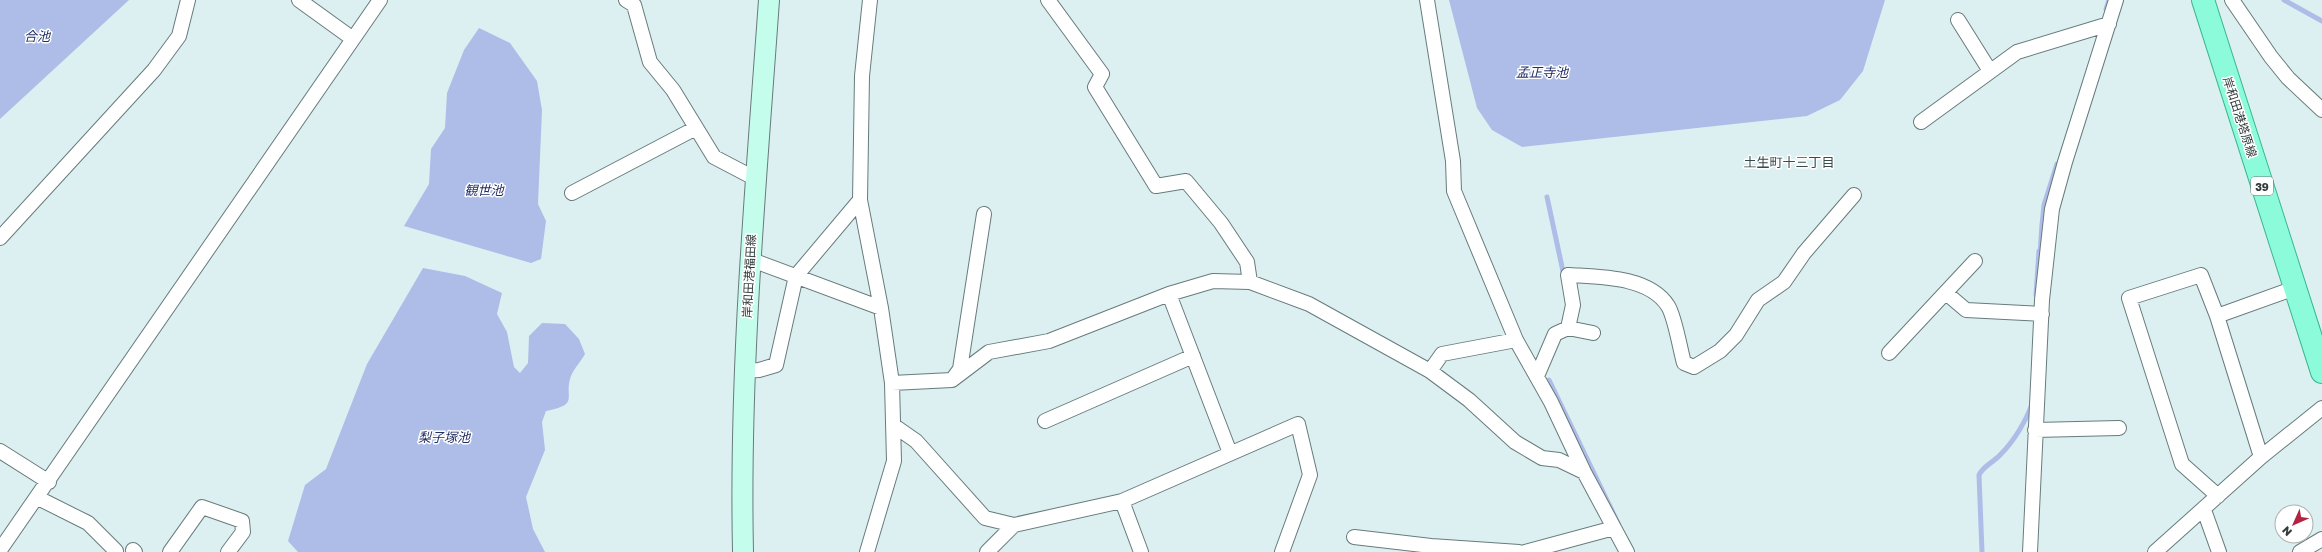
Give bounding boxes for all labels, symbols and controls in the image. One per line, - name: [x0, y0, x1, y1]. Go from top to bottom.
- water label: 合池: [24, 28, 52, 44]
- water label: 孟正寺池: [1516, 64, 1570, 80]
- street label: 岸和田港塔原線: [2220, 75, 2260, 159]
- district label: 土生町十三丁目: [1743, 154, 1835, 170]
- road number: 39: [2251, 177, 2273, 195]
- water label: 観世池: [464, 182, 505, 198]
- street label: 岸和田港福田線: [739, 234, 759, 318]
- water label: 梨子塚池: [418, 429, 472, 445]
- north arrow: [2274, 504, 2314, 544]
- text: N: [2279, 524, 2294, 539]

